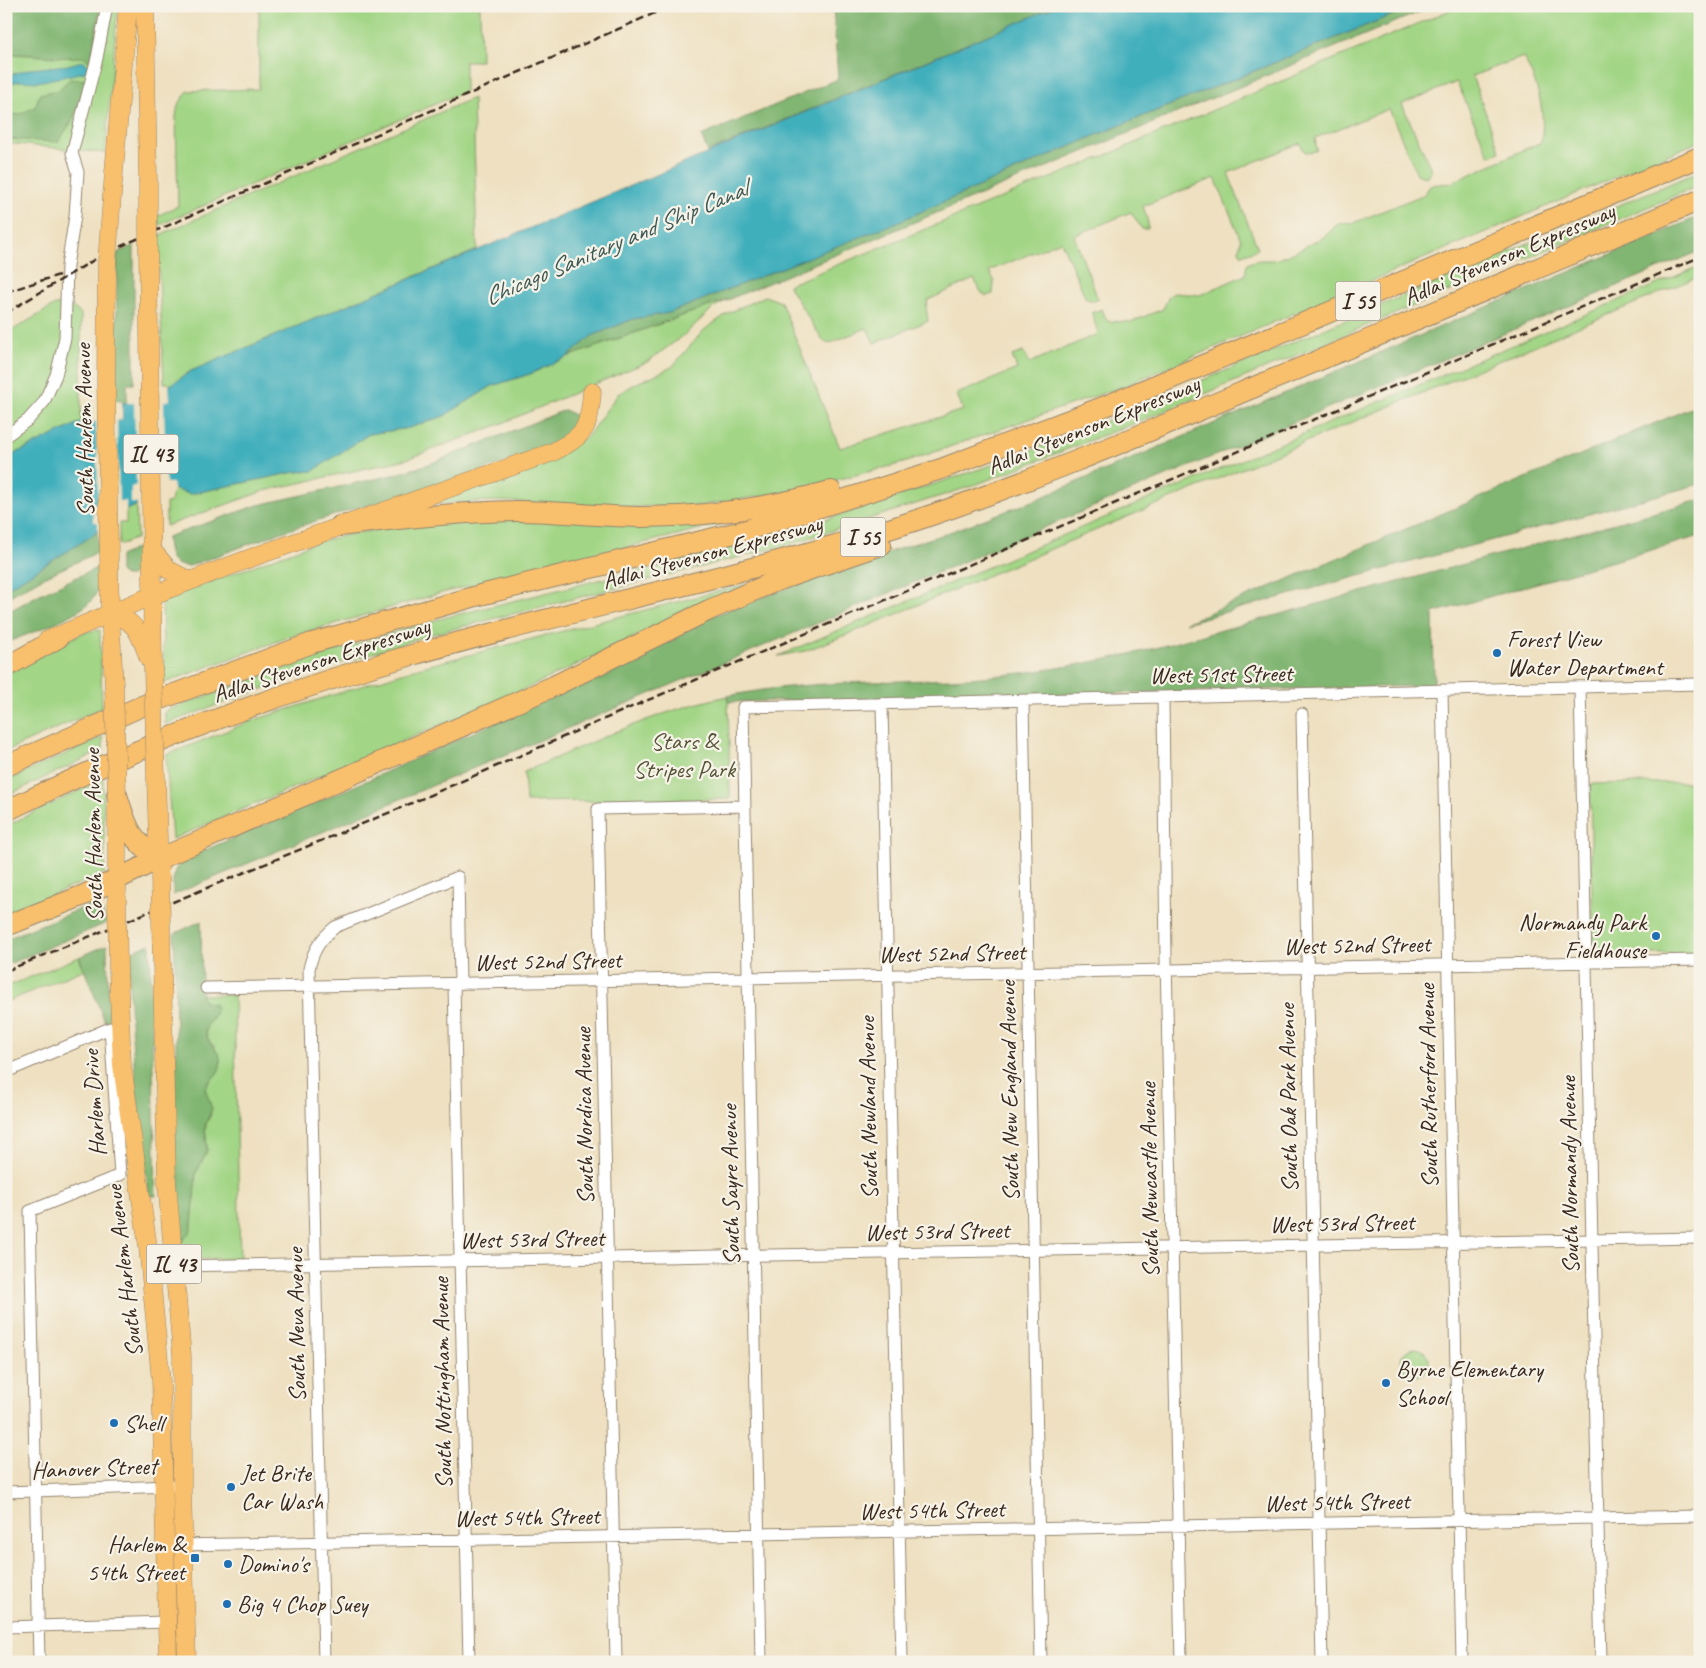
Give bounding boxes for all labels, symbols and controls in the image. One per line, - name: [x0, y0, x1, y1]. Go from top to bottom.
- water label: Chicago Sanitary and Ship Canal: [479, 170, 760, 313]
- street label: Adlai Stevenson Expressway: [1399, 195, 1621, 312]
- road number: I 55: [1336, 282, 1380, 321]
- street label: South Harlem Avenue: [67, 341, 101, 517]
- street label: Adlai Stevenson Expressway: [982, 368, 1205, 481]
- road number: IL 43: [124, 434, 178, 474]
- street label: Adlai Stevenson Expressway: [599, 508, 827, 596]
- road number: I 55: [840, 518, 886, 556]
- street label: Adlai Stevenson Expressway: [209, 610, 435, 709]
- place label: Forest View Water Department: [1507, 624, 1665, 682]
- marker: Forest View Water Department: [1491, 647, 1503, 659]
- street label: West 51st Street: [1149, 658, 1295, 690]
- park label: Stars & Stripes Park: [633, 726, 737, 784]
- street label: South Harlem Avenue: [76, 746, 110, 922]
- place label: Normandy Park Fieldhouse: [1519, 907, 1648, 965]
- street label: West 52nd Street: [1283, 929, 1433, 961]
- marker: Normandy Park Fieldhouse: [1650, 930, 1662, 942]
- street label: West 52nd Street: [878, 937, 1028, 969]
- street label: West 52nd Street: [474, 945, 624, 977]
- street label: South New England Avenue: [992, 978, 1026, 1202]
- street label: South Rutherford Avenue: [1411, 981, 1445, 1188]
- street label: South Oak Park Avenue: [1271, 1001, 1305, 1193]
- street label: South Newland Avenue: [851, 1014, 885, 1200]
- street label: South Nordica Avenue: [567, 1025, 601, 1205]
- street label: Harlem Drive: [75, 1047, 113, 1157]
- street label: South Normandy Avenue: [1552, 1074, 1586, 1274]
- street label: South Newcastle Avenue: [1132, 1080, 1166, 1278]
- street label: South Sayre Avenue: [714, 1102, 746, 1266]
- street label: South Harlem Avenue: [98, 1181, 149, 1359]
- street label: West 53rd Street: [1269, 1207, 1417, 1239]
- street label: West 53rd Street: [864, 1215, 1012, 1247]
- street label: West 53rd Street: [459, 1223, 607, 1255]
- road number: IL 43: [146, 1244, 202, 1284]
- street label: South Neva Avenue: [280, 1245, 312, 1402]
- street label: South Nottingham Avenue: [425, 1275, 459, 1489]
- place label: Byrne Elementary School: [1396, 1354, 1545, 1412]
- marker: Byrne Elementary School: [1380, 1377, 1392, 1389]
- place label: Shell: [124, 1408, 167, 1438]
- marker: Shell: [108, 1417, 120, 1429]
- street label: Hanover Street: [31, 1451, 160, 1485]
- place label: Jet Brite Car Wash: [240, 1458, 324, 1516]
- marker: Jet Brite Car Wash: [225, 1481, 237, 1493]
- street label: West 54th Street: [1264, 1486, 1412, 1518]
- street label: West 54th Street: [859, 1494, 1007, 1526]
- street label: West 54th Street: [454, 1501, 602, 1533]
- place label: Harlem & 54th Street: [87, 1529, 187, 1587]
- place label: Domino's: [238, 1549, 312, 1579]
- marker: Harlem & 54th Street: [189, 1552, 201, 1564]
- marker: Domino's: [222, 1558, 234, 1570]
- place label: Big 4 Chop Suey: [237, 1589, 369, 1619]
- marker: Big 4 Chop Suey: [221, 1598, 233, 1610]

